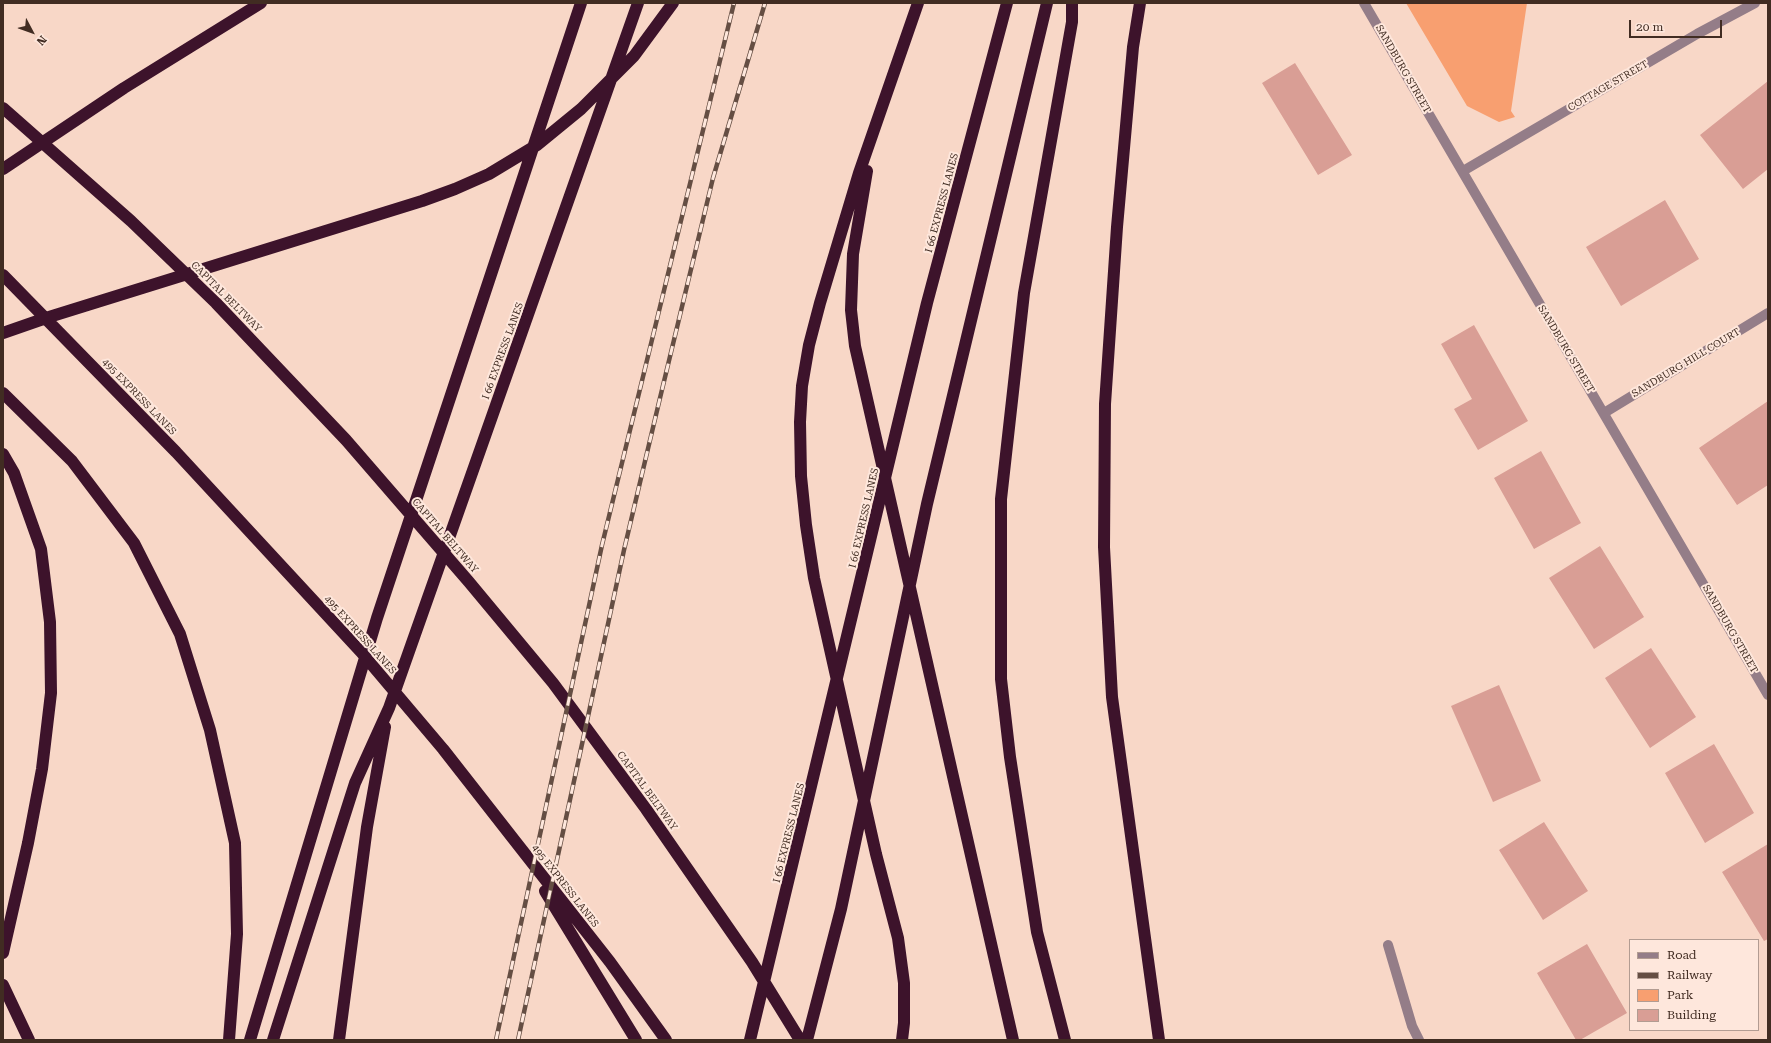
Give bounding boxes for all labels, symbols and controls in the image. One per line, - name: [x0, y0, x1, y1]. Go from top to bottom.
- north arrow: [12, 12, 52, 52]
- scale bar: [1631, 12, 1724, 38]
- text: 20 m: [1636, 20, 1663, 34]
- street label: SANDBURG STREET: [1373, 23, 1433, 115]
- text: N: [34, 33, 49, 48]
- street label: COTTAGE STREET: [1566, 58, 1650, 114]
- street label: I 66 EXPRESS LANES: [923, 152, 961, 254]
- street label: CAPITAL BELTWAY: [188, 259, 264, 335]
- street label: I 66 EXPRESS LANES: [480, 301, 526, 401]
- street label: SANDBURG STREET: [1535, 303, 1597, 395]
- street label: SANDBURG HILL COURT: [1630, 326, 1742, 400]
- street label: 495 EXPRESS LANES: [99, 356, 179, 438]
- street label: I 66 EXPRESS LANES: [847, 467, 881, 569]
- street label: CAPITAL BELTWAY: [409, 496, 481, 576]
- street label: SANDBURG STREET: [1700, 583, 1760, 675]
- street label: 495 EXPRESS LANES: [322, 593, 398, 677]
- street label: CAPITAL BELTWAY: [614, 749, 680, 833]
- street label: I 66 EXPRESS LANES: [771, 782, 807, 884]
- street label: 495 EXPRESS LANES: [529, 842, 601, 930]
- legend: [1629, 939, 1759, 1031]
- text: Road: [1667, 948, 1696, 962]
- text: Railway: [1667, 968, 1712, 982]
- text: Park: [1667, 988, 1693, 1002]
- text: Building: [1667, 1008, 1716, 1022]

